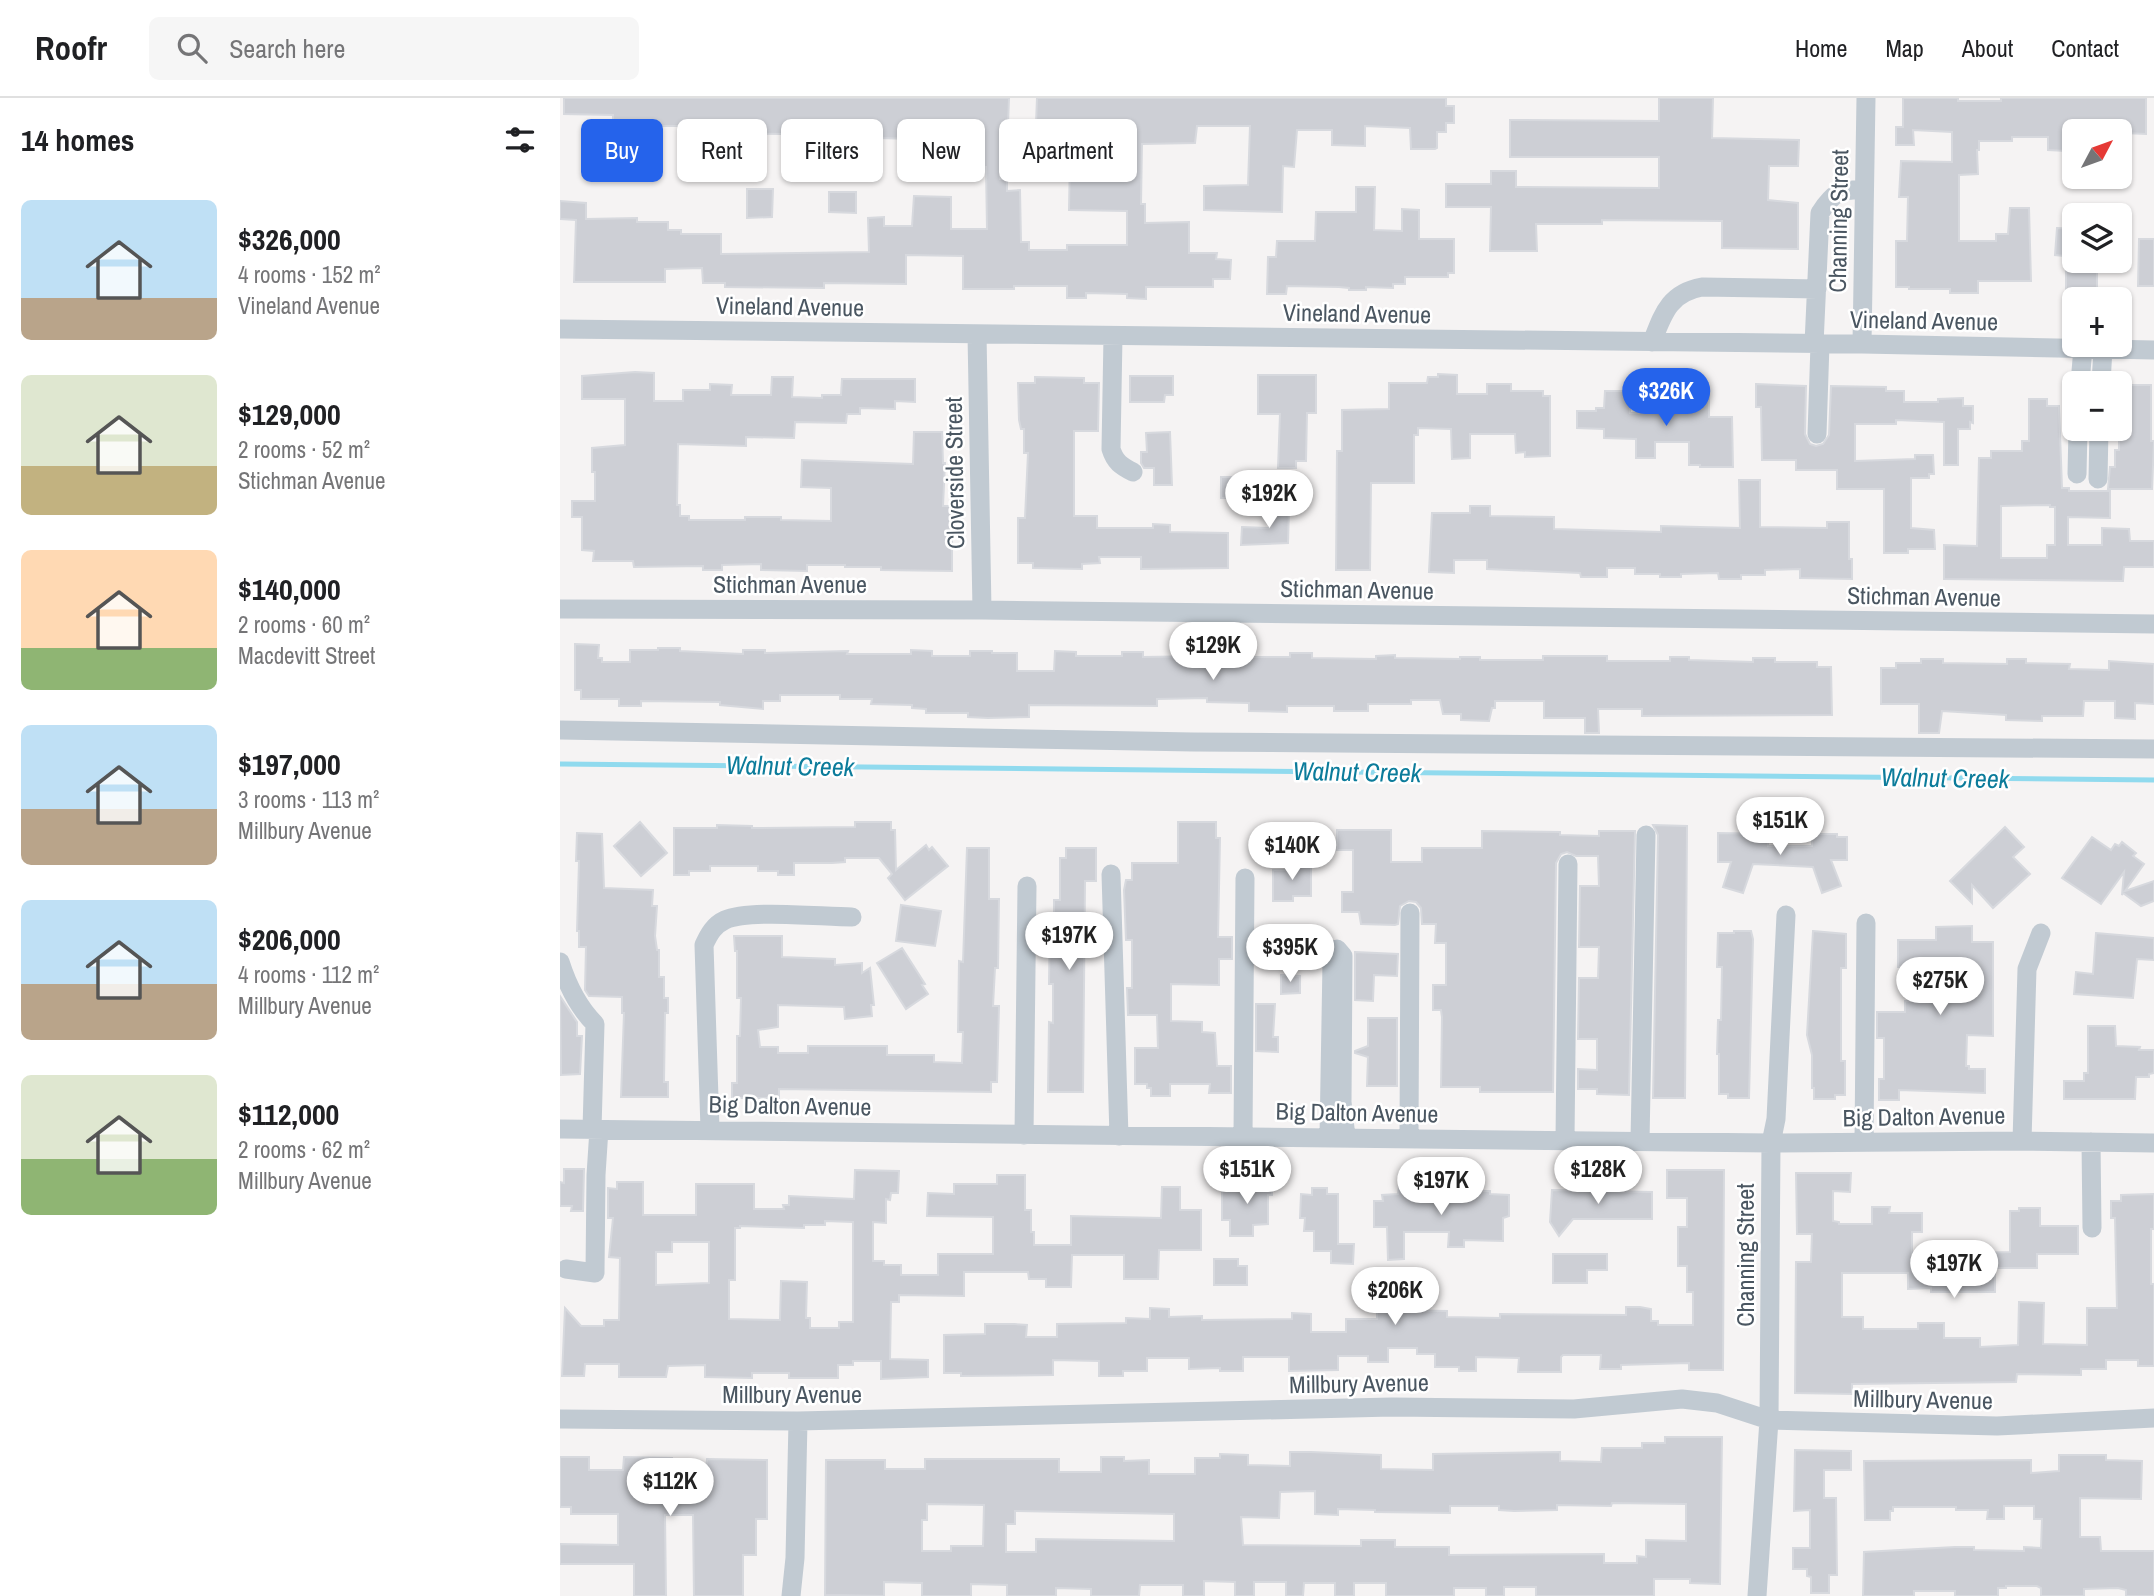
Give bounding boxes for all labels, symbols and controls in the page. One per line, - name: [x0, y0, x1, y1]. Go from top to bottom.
- search box: [149, 17, 639, 80]
- text: Roofr: [35, 26, 107, 70]
- icon: search: [173, 29, 211, 67]
- text: Search here: [229, 31, 345, 66]
- text: Home: [1795, 32, 1847, 64]
- text: Map: [1885, 32, 1924, 64]
- text: About: [1962, 32, 2013, 64]
- text: Contact: [2051, 32, 2119, 64]
- chip: Buy: [581, 119, 663, 182]
- chip: Rent: [677, 119, 767, 182]
- chip: Filters: [781, 119, 883, 182]
- chip: New: [897, 119, 985, 182]
- chip: Apartment: [999, 119, 1137, 182]
- north arrow: [2062, 119, 2132, 189]
- map controls: [2062, 119, 2132, 441]
- text: 14 homes: [21, 120, 135, 160]
- icon: filters: [501, 121, 539, 159]
- street label: Channing Street: [1821, 149, 1855, 293]
- button: layers: [2062, 203, 2132, 273]
- text: $326,000: [238, 219, 341, 259]
- icon: home: [77, 228, 161, 312]
- text: 4 rooms · 152 m²: [238, 259, 381, 290]
- button: +: [2062, 287, 2132, 357]
- street label: Vineland Avenue: [716, 289, 864, 323]
- text: Vineland Avenue: [238, 290, 380, 321]
- street label: Vineland Avenue: [1283, 296, 1431, 330]
- street label: Vineland Avenue: [1850, 303, 1998, 337]
- pin: $326K: [1617, 368, 1715, 428]
- button: −: [2062, 371, 2132, 441]
- text: $326K: [1638, 375, 1694, 406]
- text: $129,000: [238, 394, 341, 434]
- street label: Cloverside Street: [937, 396, 971, 549]
- icon: home: [77, 403, 161, 487]
- text: 2 rooms · 52 m²: [238, 434, 370, 465]
- text: Stichman Avenue: [238, 465, 386, 496]
- pin: $192K: [1220, 470, 1318, 530]
- text: $192K: [1241, 477, 1297, 508]
- street label: Stichman Avenue: [713, 568, 867, 600]
- text: $140,000: [238, 569, 341, 609]
- street label: Stichman Avenue: [1280, 572, 1434, 606]
- icon: home: [77, 578, 161, 662]
- street label: Stichman Avenue: [1847, 579, 2001, 613]
- text: 2 rooms · 60 m²: [238, 609, 370, 640]
- pin: $129K: [1164, 622, 1262, 682]
- text: $129K: [1185, 629, 1241, 660]
- text: Macdevitt Street: [238, 640, 375, 671]
- text: $197,000: [238, 744, 341, 784]
- water label: Walnut Creek: [725, 747, 856, 784]
- icon: home: [77, 753, 161, 837]
- water label: Walnut Creek: [1292, 753, 1423, 790]
- water label: Walnut Creek: [1880, 759, 2011, 796]
- text: 3 rooms · 113 m²: [238, 784, 379, 815]
- pin: $151K: [1731, 798, 1829, 857]
- text: $151K: [1752, 804, 1808, 835]
- text: Millbury Avenue: [238, 815, 372, 846]
- pin: $140K: [1243, 822, 1341, 882]
- text: $140K: [1264, 829, 1320, 860]
- pin: $197K: [1020, 912, 1118, 972]
- text: $206,000: [238, 919, 341, 959]
- text: $197K: [1041, 919, 1097, 950]
- pin: $395K: [1241, 924, 1339, 984]
- icon: home: [77, 928, 161, 1012]
- text: $395K: [1262, 931, 1318, 962]
- pin: $275K: [1891, 958, 1989, 1017]
- text: 4 rooms · 112 m²: [238, 959, 379, 990]
- text: $275K: [1912, 964, 1968, 995]
- text: Millbury Avenue: [238, 990, 372, 1021]
- street label: Big Dalton Avenue: [708, 1088, 872, 1122]
- text: $112,000: [238, 1094, 339, 1134]
- street label: Big Dalton Avenue: [1275, 1095, 1439, 1129]
- street label: Big Dalton Avenue: [1842, 1099, 2006, 1133]
- icon: home: [77, 1103, 161, 1187]
- text: 2 rooms · 62 m²: [238, 1134, 370, 1165]
- pin: $151K: [1198, 1146, 1296, 1206]
- pin: $128K: [1549, 1146, 1647, 1206]
- text: $151K: [1219, 1153, 1275, 1184]
- text: $128K: [1570, 1153, 1626, 1184]
- pin: $197K: [1392, 1158, 1490, 1217]
- text: $197K: [1413, 1164, 1469, 1195]
- text: Millbury Avenue: [238, 1165, 372, 1196]
- street label: Channing Street: [1729, 1183, 1761, 1327]
- pin: $197K: [1905, 1240, 2003, 1300]
- text: $197K: [1926, 1247, 1982, 1278]
- pin: $206K: [1346, 1268, 1444, 1327]
- text: $206K: [1367, 1274, 1423, 1305]
- street label: Millbury Avenue: [1289, 1366, 1429, 1400]
- street label: Millbury Avenue: [722, 1378, 862, 1410]
- street label: Millbury Avenue: [1853, 1382, 1993, 1416]
- pin: $112K: [621, 1458, 719, 1518]
- text: $112K: [643, 1465, 697, 1496]

